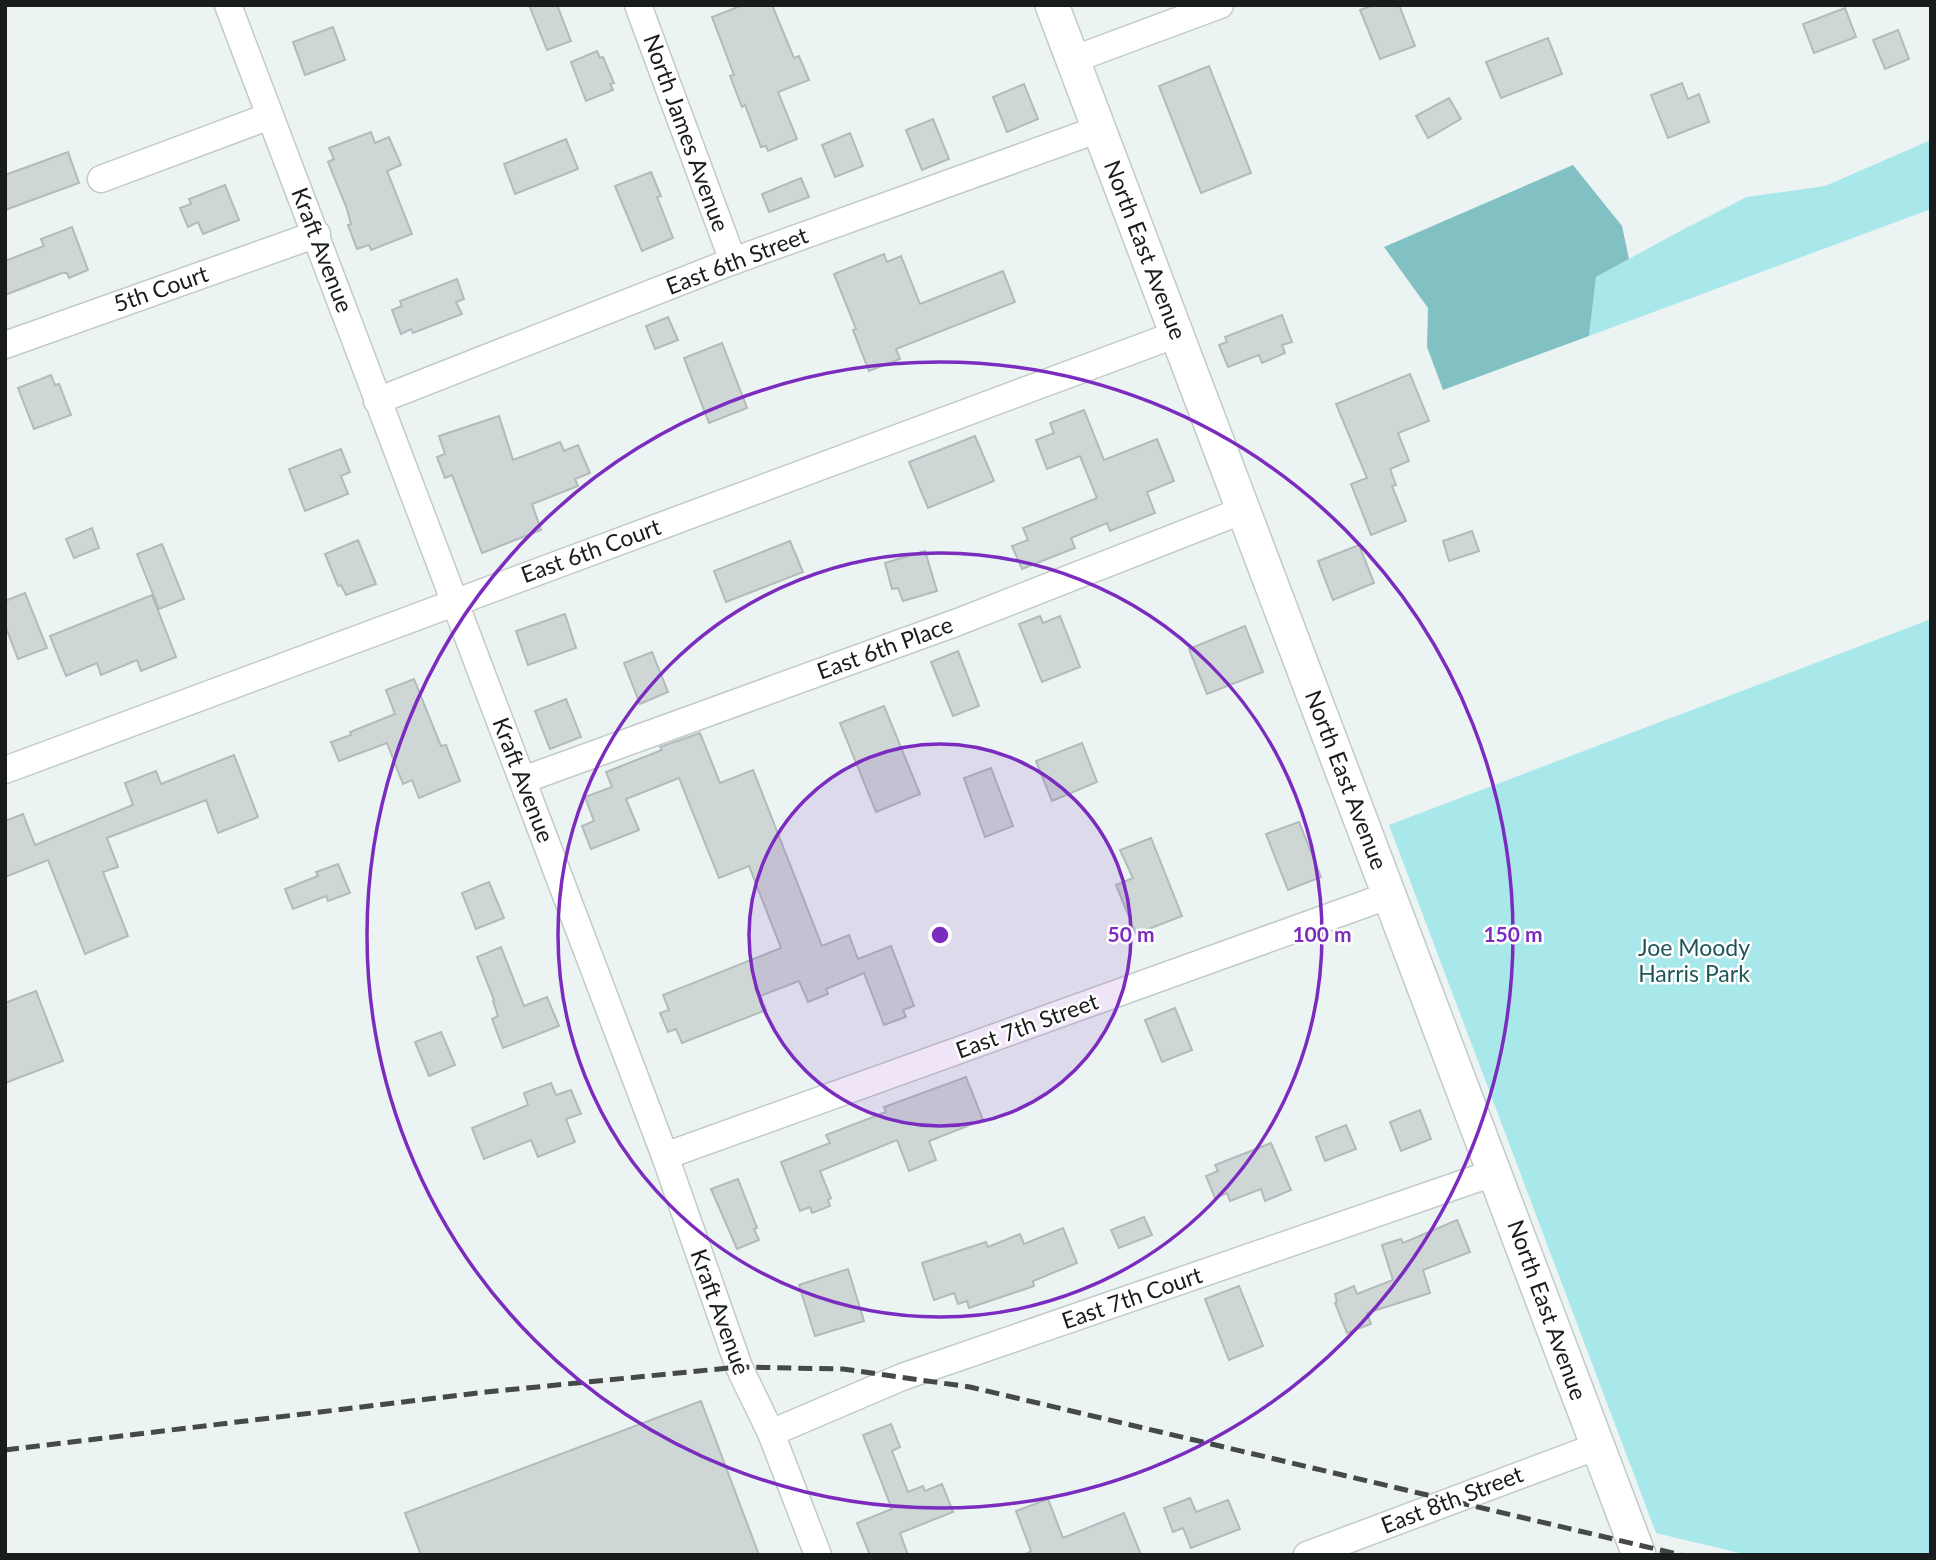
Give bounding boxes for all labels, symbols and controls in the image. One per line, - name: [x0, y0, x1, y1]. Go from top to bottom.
- street label: North James Avenue: [638, 30, 736, 235]
- street label: North East Avenue: [1099, 156, 1193, 343]
- street label: Kraft Avenue: [286, 183, 360, 316]
- street label: East 6th Street: [662, 220, 812, 300]
- street label: 5th Court: [110, 259, 212, 317]
- street label: East 6th Court: [517, 512, 665, 588]
- street label: East 6th Place: [813, 610, 956, 685]
- street label: North East Avenue: [1300, 686, 1394, 873]
- street label: Kraft Avenue: [487, 713, 561, 846]
- text: 50 m: [1107, 921, 1155, 946]
- text: 100 m: [1292, 921, 1352, 946]
- text: 150 m: [1483, 921, 1543, 946]
- centre of rings: [928, 923, 952, 947]
- park label: Joe Moody Harris Park: [1638, 933, 1750, 987]
- street label: East 7th Street: [952, 986, 1102, 1064]
- street label: North East Avenue: [1502, 1216, 1594, 1404]
- street label: Kraft Avenue: [685, 1245, 757, 1378]
- street label: East 7th Court: [1058, 1260, 1206, 1334]
- street label: East 8th Street: [1377, 1459, 1527, 1539]

